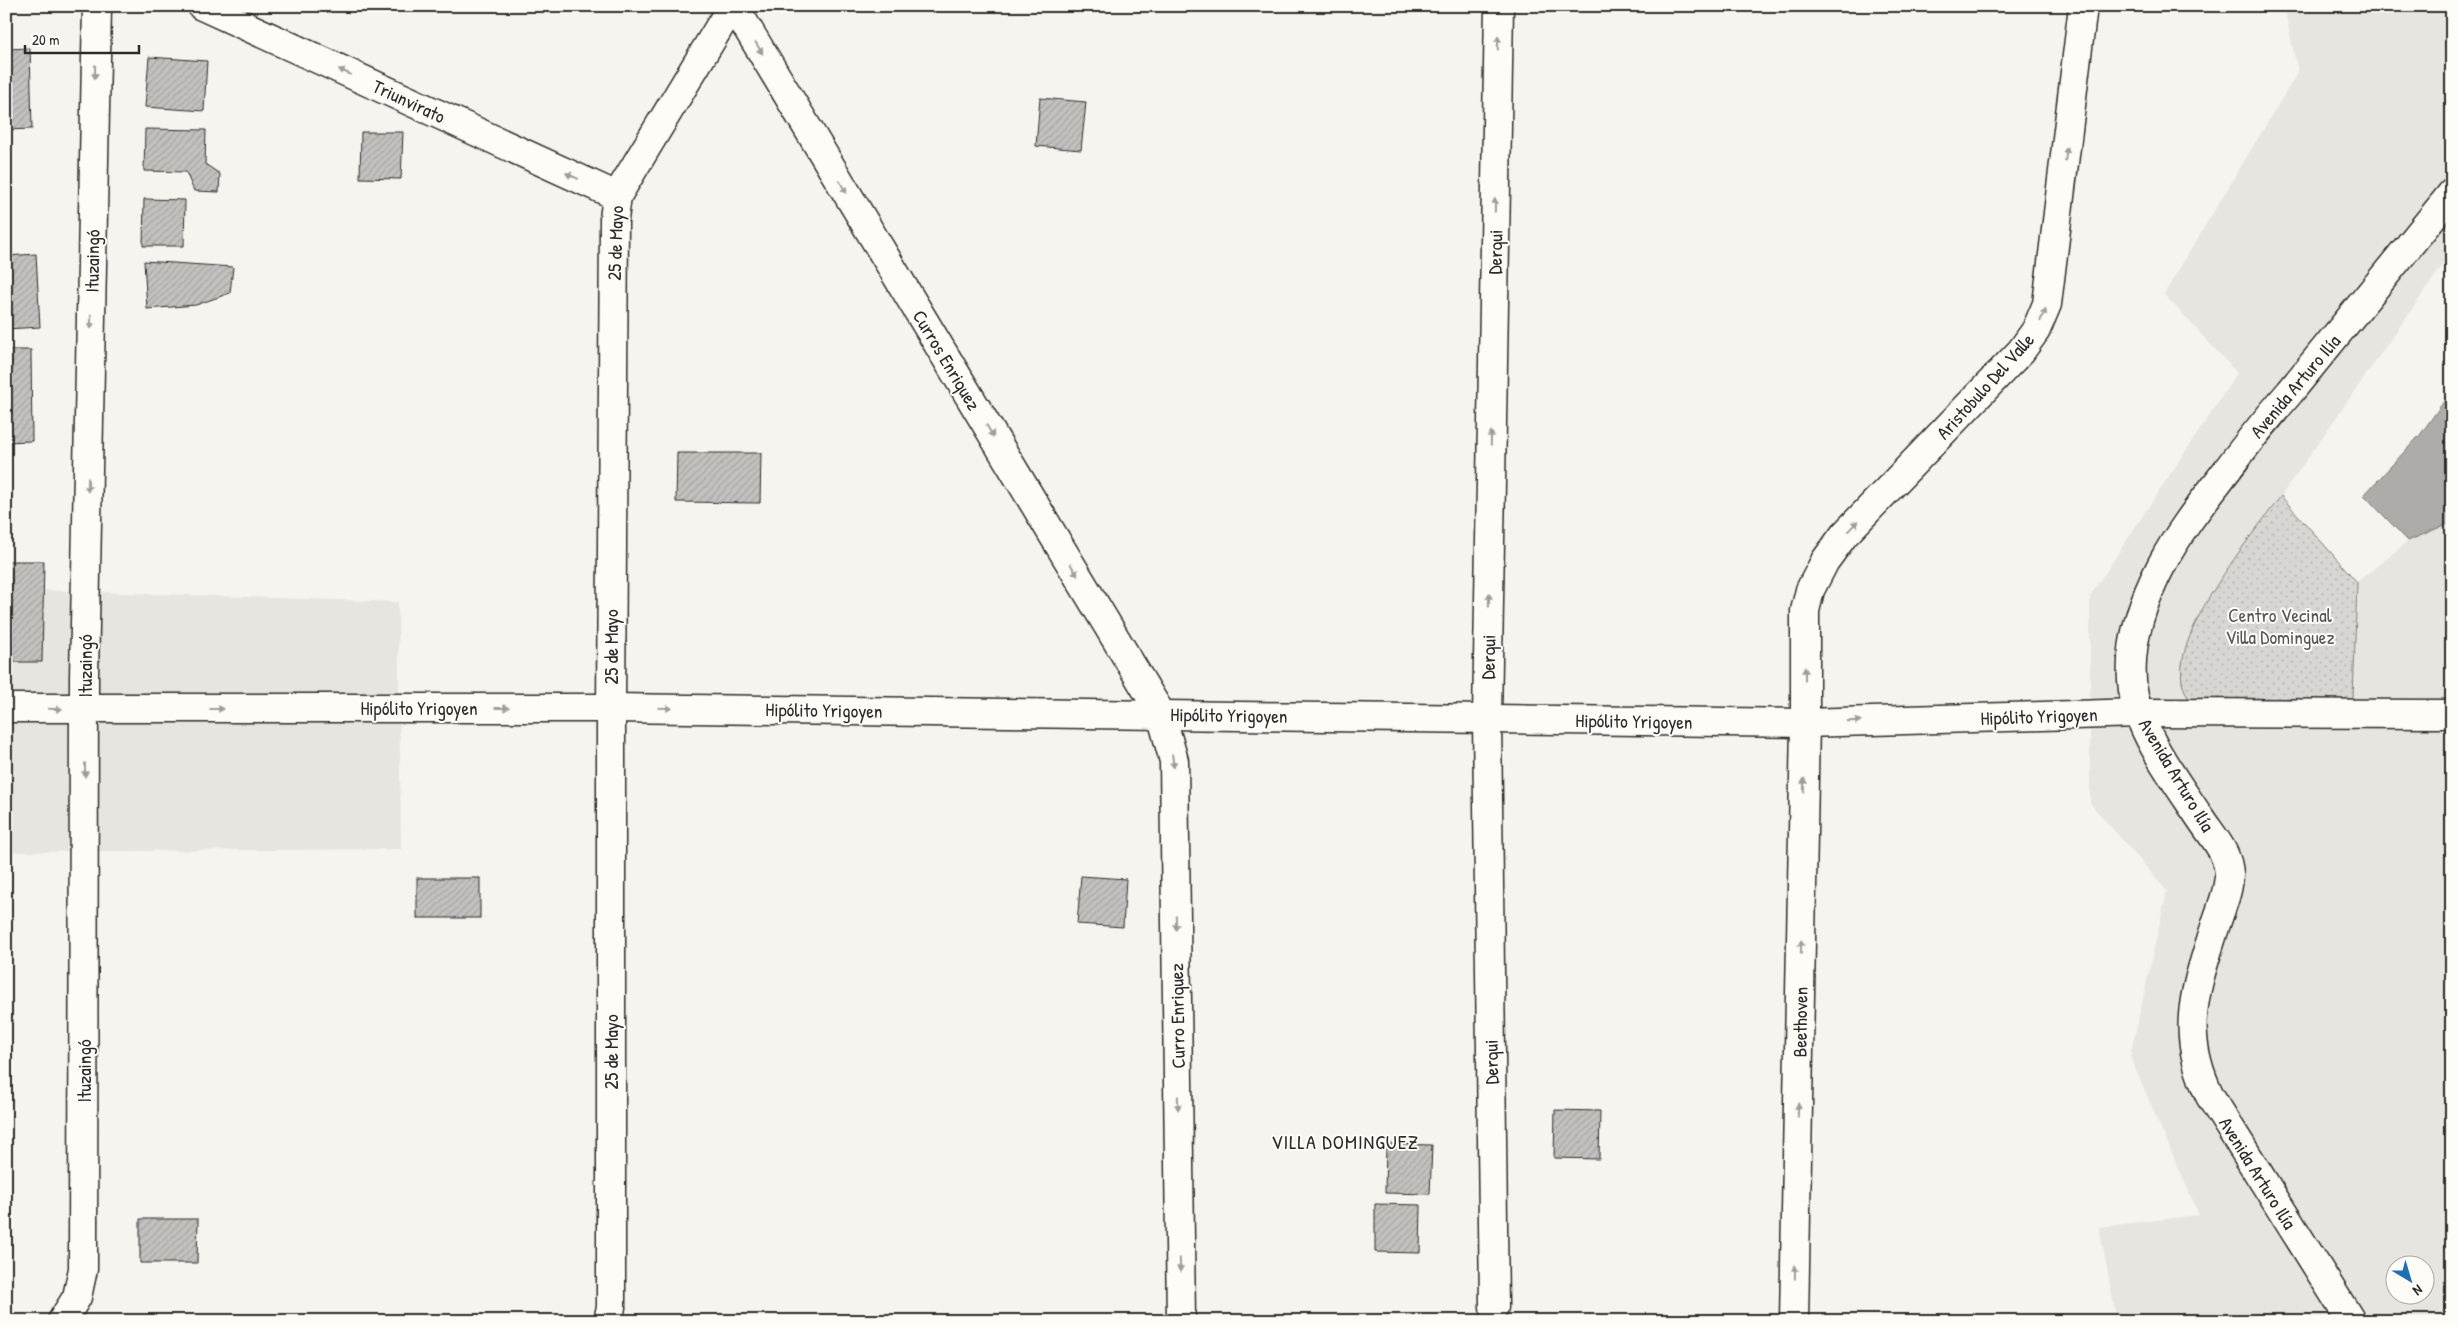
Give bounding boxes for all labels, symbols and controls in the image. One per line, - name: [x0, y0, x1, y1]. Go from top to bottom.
- scale bar: [25, 22, 139, 54]
- text: 20 m: [32, 29, 59, 50]
- one-way arrow: [1494, 34, 1502, 50]
- one-way arrow: [754, 41, 763, 54]
- one-way arrow: [91, 65, 99, 81]
- one-way arrow: [338, 68, 352, 76]
- street label: Triunvirato: [368, 73, 450, 129]
- one-way arrow: [2062, 146, 2070, 162]
- one-way arrow: [565, 172, 579, 180]
- one-way arrow: [838, 181, 847, 194]
- one-way arrow: [1492, 197, 1500, 213]
- street label: 25 de Mayo: [601, 205, 629, 281]
- street label: Ituzaingó: [78, 229, 106, 293]
- street label: Derqui: [1482, 229, 1508, 275]
- street label: Curros Enriquez: [907, 305, 987, 415]
- one-way arrow: [2039, 307, 2047, 322]
- one-way arrow: [87, 315, 95, 331]
- street label: Aristobulo Del Valle: [1930, 327, 2040, 445]
- street label: Avenida Arturo Ilía: [2244, 328, 2346, 443]
- one-way arrow: [986, 425, 995, 438]
- one-way arrow: [1488, 429, 1496, 445]
- one-way arrow: [84, 477, 92, 493]
- one-way arrow: [1847, 520, 1859, 532]
- one-way arrow: [1070, 564, 1079, 577]
- one-way arrow: [1485, 592, 1493, 608]
- park label: Centro Vecinal Villa Dominguez: [2225, 602, 2335, 650]
- street label: 25 de Mayo: [598, 609, 624, 685]
- street label: Ituzaingó: [72, 634, 98, 698]
- street label: Derqui: [1475, 634, 1501, 680]
- one-way arrow: [1801, 666, 1809, 682]
- street label: Hipólito Yrigoyen: [360, 695, 478, 721]
- street label: Hipólito Yrigoyen: [765, 696, 883, 724]
- street label: Hipólito Yrigoyen: [1170, 701, 1288, 729]
- street label: Hipólito Yrigoyen: [1980, 701, 2098, 731]
- one-way arrow: [495, 704, 511, 712]
- one-way arrow: [47, 705, 63, 713]
- one-way arrow: [210, 705, 226, 713]
- one-way arrow: [657, 705, 673, 713]
- street label: Hipólito Yrigoyen: [1575, 707, 1693, 735]
- street label: Avenida Arturo Ilía: [2133, 714, 2221, 837]
- one-way arrow: [1846, 717, 1862, 725]
- one-way arrow: [1169, 753, 1177, 769]
- one-way arrow: [81, 762, 89, 778]
- one-way arrow: [1800, 776, 1808, 792]
- one-way arrow: [1172, 915, 1180, 931]
- one-way arrow: [1797, 939, 1805, 955]
- street label: Curro Enriquez: [1163, 963, 1191, 1069]
- street label: Beethoven: [1786, 986, 1814, 1058]
- street label: 25 de Mayo: [598, 1014, 624, 1090]
- street label: Ituzaingó: [71, 1039, 97, 1103]
- street label: Derqui: [1478, 1039, 1504, 1085]
- one-way arrow: [1174, 1095, 1182, 1111]
- one-way arrow: [1794, 1101, 1802, 1117]
- street label: Avenida Arturo Ilía: [2213, 1112, 2303, 1235]
- district label: VILLA DOMINGUEZ: [1271, 1128, 1419, 1155]
- north arrow: [2386, 1254, 2436, 1304]
- one-way arrow: [1176, 1258, 1184, 1274]
- one-way arrow: [1791, 1264, 1799, 1280]
- text: N: [2409, 1281, 2427, 1301]

